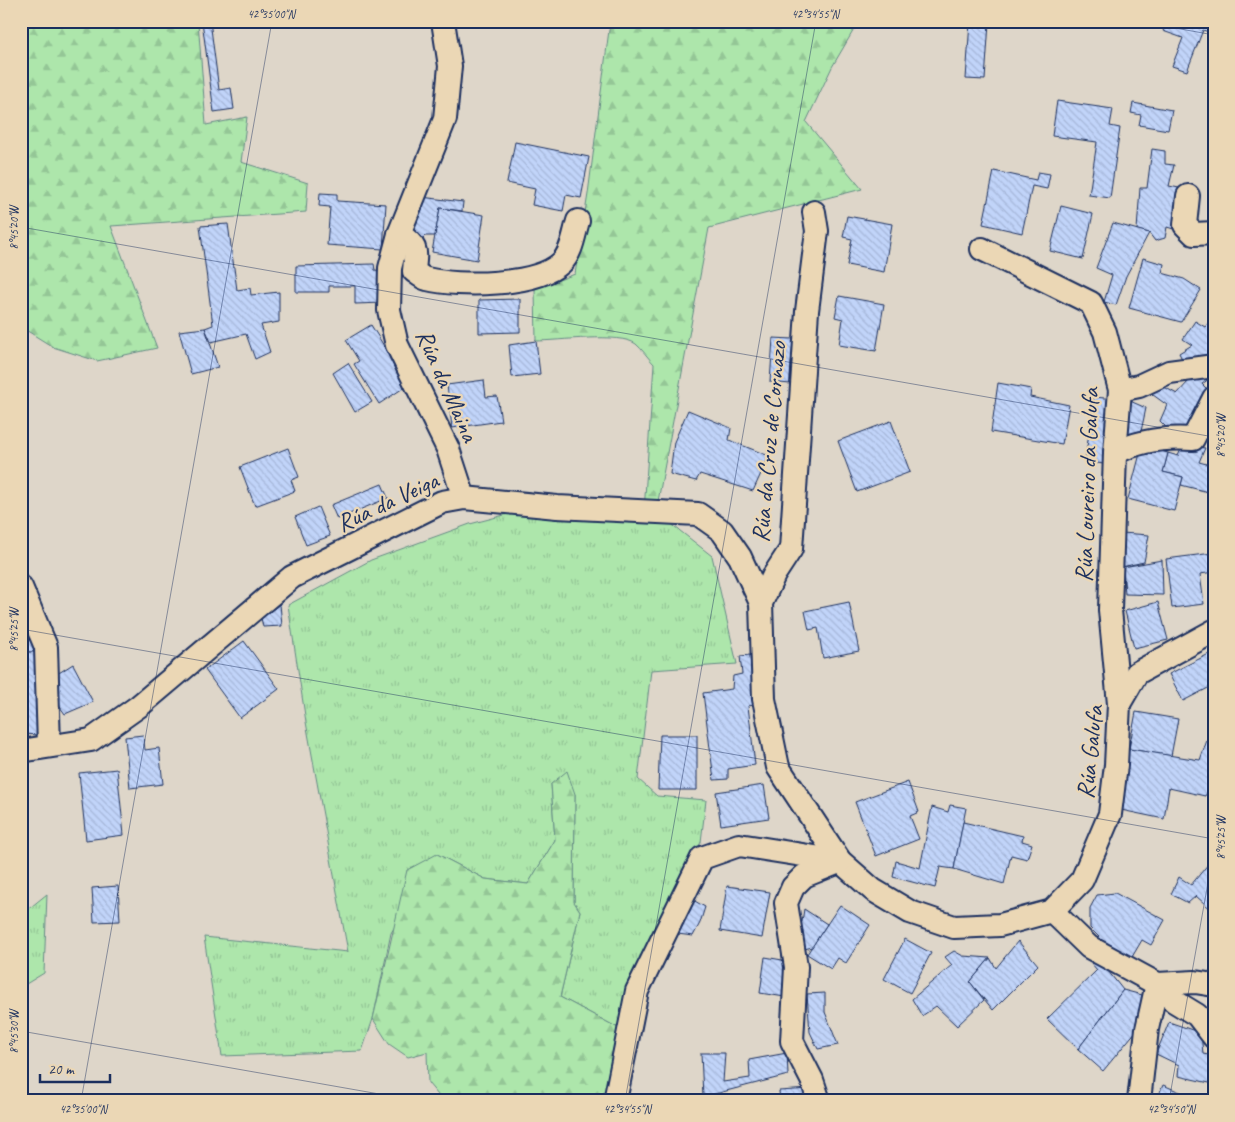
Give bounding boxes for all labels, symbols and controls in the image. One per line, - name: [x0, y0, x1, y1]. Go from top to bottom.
- text: 42°35'00"N: [247, 6, 296, 22]
- text: 42°34'55"N: [791, 6, 840, 22]
- text: 8°45'20"W: [6, 204, 22, 250]
- street label: Rúa da Maina: [408, 324, 487, 448]
- street label: Rúa da Cruz de Cornazo: [744, 339, 794, 544]
- street label: Rúa Loureiro da Galufa: [1068, 385, 1106, 583]
- text: 8°45'20"W: [1213, 412, 1229, 458]
- street label: Rúa da Veiga: [331, 464, 445, 539]
- text: 8°45'25"W: [6, 606, 22, 652]
- street label: Rúa Galufa: [1069, 702, 1111, 800]
- text: 8°45'25"W: [1213, 814, 1229, 860]
- text: 8°45'30"W: [6, 1008, 22, 1054]
- scale bar: [40, 1052, 110, 1084]
- text: 20 m: [48, 1060, 75, 1079]
- text: 42°35'00"N: [59, 1101, 108, 1117]
- text: 42°34'55"N: [603, 1101, 652, 1117]
- text: 42°34'50"N: [1147, 1101, 1196, 1117]

